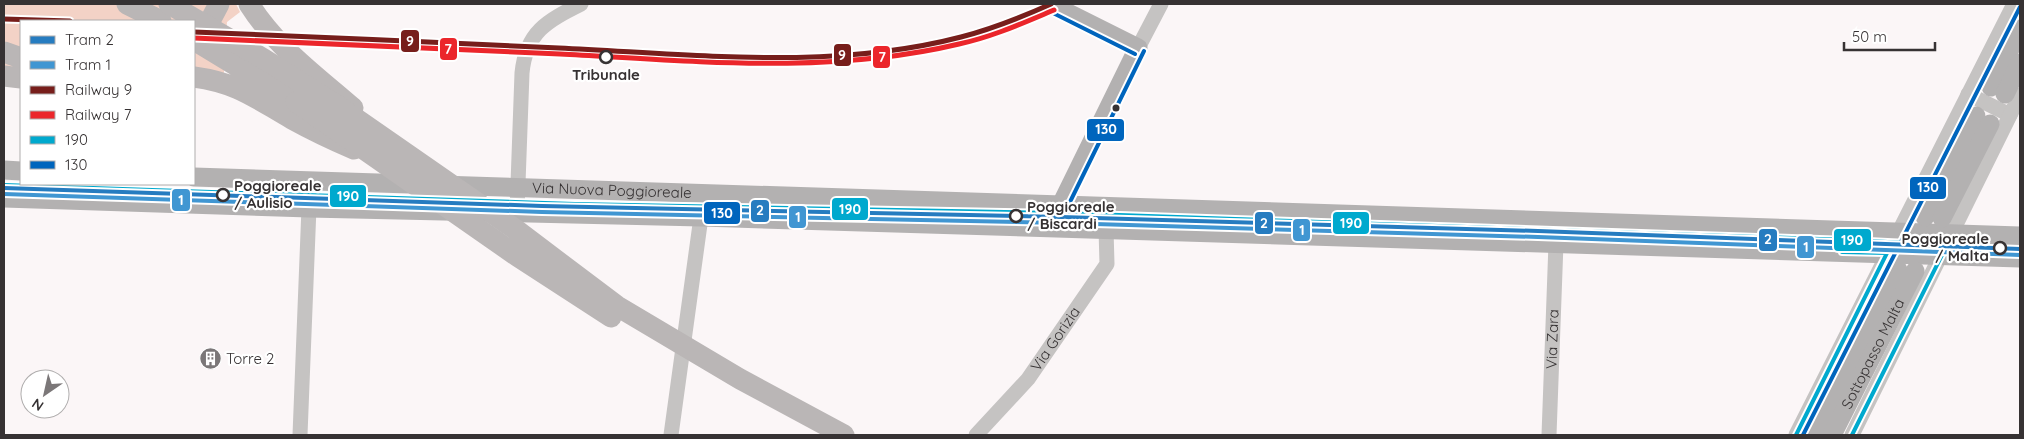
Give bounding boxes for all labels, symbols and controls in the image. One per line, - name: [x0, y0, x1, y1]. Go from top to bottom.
- legend: [20, 20, 195, 185]
- scale bar: [1844, 20, 1935, 52]
- text: 50 m: [1852, 27, 1887, 46]
- line badge: 9: [400, 29, 420, 53]
- text: Tram 2: [65, 30, 114, 49]
- text: 9: [406, 32, 414, 50]
- line badge: 7: [439, 37, 458, 61]
- text: 7: [444, 40, 452, 58]
- line badge: 9: [833, 43, 852, 67]
- line badge: 7: [872, 45, 891, 69]
- text: 9: [838, 46, 846, 64]
- text: 7: [878, 48, 886, 66]
- marker: Tribunale: [599, 50, 613, 64]
- text: Tram 1: [65, 55, 111, 74]
- place label: Tribunale: [572, 65, 640, 84]
- text: Railway 9: [65, 80, 132, 99]
- unlabelled marker: [1111, 103, 1121, 113]
- text: Railway 7: [65, 105, 132, 124]
- line badge: 130: [1086, 118, 1125, 142]
- text: 130: [1095, 120, 1117, 138]
- text: 190: [65, 130, 88, 149]
- text: 130: [65, 155, 87, 174]
- place label: Poggioreale / Aulisio: [234, 176, 322, 212]
- line badge: 130: [1909, 176, 1947, 200]
- street label: Via Nuova Poggioreale: [532, 178, 692, 202]
- text: 130: [1917, 178, 1939, 196]
- line badge: 190: [329, 184, 367, 208]
- text: 190: [337, 187, 359, 205]
- line badge: 1: [171, 188, 191, 212]
- marker: Poggioreale / Aulisio: [216, 188, 230, 202]
- text: 1: [178, 191, 184, 209]
- line badge: 190: [831, 197, 869, 221]
- place label: Poggioreale / Biscardi: [1027, 197, 1115, 233]
- line badge: 2: [750, 199, 770, 223]
- text: 190: [839, 200, 861, 218]
- line badge: 130: [703, 201, 741, 225]
- text: 2: [756, 201, 764, 219]
- text: 130: [711, 204, 733, 222]
- line badge: 1: [788, 205, 807, 229]
- text: 1: [795, 208, 801, 226]
- marker: Poggioreale / Biscardi: [1009, 209, 1023, 223]
- line badge: 2: [1254, 211, 1274, 235]
- line badge: 190: [1332, 211, 1370, 235]
- text: 2: [1260, 214, 1268, 232]
- text: 190: [1340, 214, 1362, 232]
- line badge: 1: [1292, 218, 1311, 242]
- text: 1: [1299, 221, 1305, 239]
- line badge: 2: [1758, 228, 1778, 252]
- line badge: 190: [1833, 228, 1872, 252]
- place label: Poggioreale / Malta: [1901, 229, 1989, 265]
- text: 2: [1764, 230, 1772, 248]
- text: 190: [1841, 231, 1863, 249]
- line badge: 1: [1796, 235, 1815, 259]
- text: 1: [1803, 238, 1809, 256]
- marker: Poggioreale / Malta: [1993, 241, 2007, 255]
- street label: Sottopasso Malta: [1837, 295, 1908, 412]
- street label: Via Gorizia: [1026, 303, 1084, 375]
- street label: Via Zara: [1541, 309, 1563, 369]
- building icon: Torre 2: [198, 347, 222, 371]
- place label: Torre 2: [226, 349, 274, 368]
- north arrow: [20, 369, 70, 419]
- text: N: [28, 394, 47, 415]

